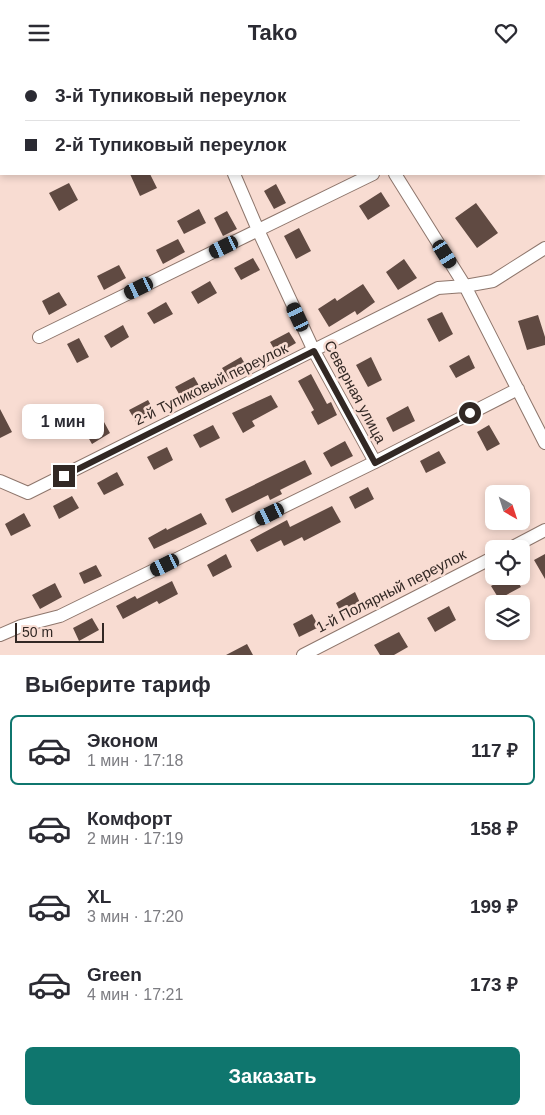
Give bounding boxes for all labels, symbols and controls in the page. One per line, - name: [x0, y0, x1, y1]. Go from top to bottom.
- icon: menu: [25, 19, 53, 47]
- icon: heart: [492, 19, 520, 47]
- text: Tako: [248, 20, 297, 45]
- text: 3-й Тупиковый переулок: [55, 85, 286, 106]
- text: 2-й Тупиковый переулок: [55, 134, 286, 155]
- car: [207, 234, 240, 260]
- car: [430, 237, 459, 271]
- car: [122, 275, 155, 301]
- car: [284, 300, 311, 334]
- street label: Северная улица: [321, 338, 390, 447]
- street label: 2-й Тупиковый переулок: [131, 339, 291, 428]
- route start: [459, 402, 481, 424]
- callout: 1 мин: [23, 403, 105, 439]
- text: 1 мин: [41, 413, 85, 430]
- route end: [53, 465, 75, 487]
- north arrow: [485, 485, 530, 530]
- map controls: [485, 485, 530, 640]
- car: [253, 501, 286, 527]
- button: locate: [485, 540, 530, 585]
- street label: 1-й Полярный переулок: [313, 545, 469, 636]
- car: [148, 552, 181, 578]
- button: layers: [485, 595, 530, 640]
- scale bar: [15, 620, 104, 643]
- text: 50 m: [22, 624, 53, 640]
- text: Выберите тариф: [25, 672, 211, 697]
- icon: car: [27, 728, 72, 773]
- text: Эконом: [87, 730, 158, 751]
- text: 117 ₽: [471, 740, 518, 761]
- text: 1 мин · 17:18: [87, 752, 183, 769]
- icon: car: [27, 806, 72, 851]
- text: Комфорт: [87, 808, 172, 829]
- text: 158 ₽: [470, 818, 518, 839]
- text: 2 мин · 17:19: [87, 830, 183, 847]
- icon: car: [27, 884, 72, 929]
- text: XL: [87, 886, 111, 907]
- text: 199 ₽: [470, 896, 518, 917]
- text: 3 мин · 17:20: [87, 908, 183, 925]
- icon: car: [27, 962, 72, 1007]
- text: Green: [87, 964, 142, 985]
- text: 173 ₽: [470, 974, 518, 995]
- text: 4 мин · 17:21: [87, 986, 183, 1003]
- button: Заказать: [25, 1047, 520, 1105]

